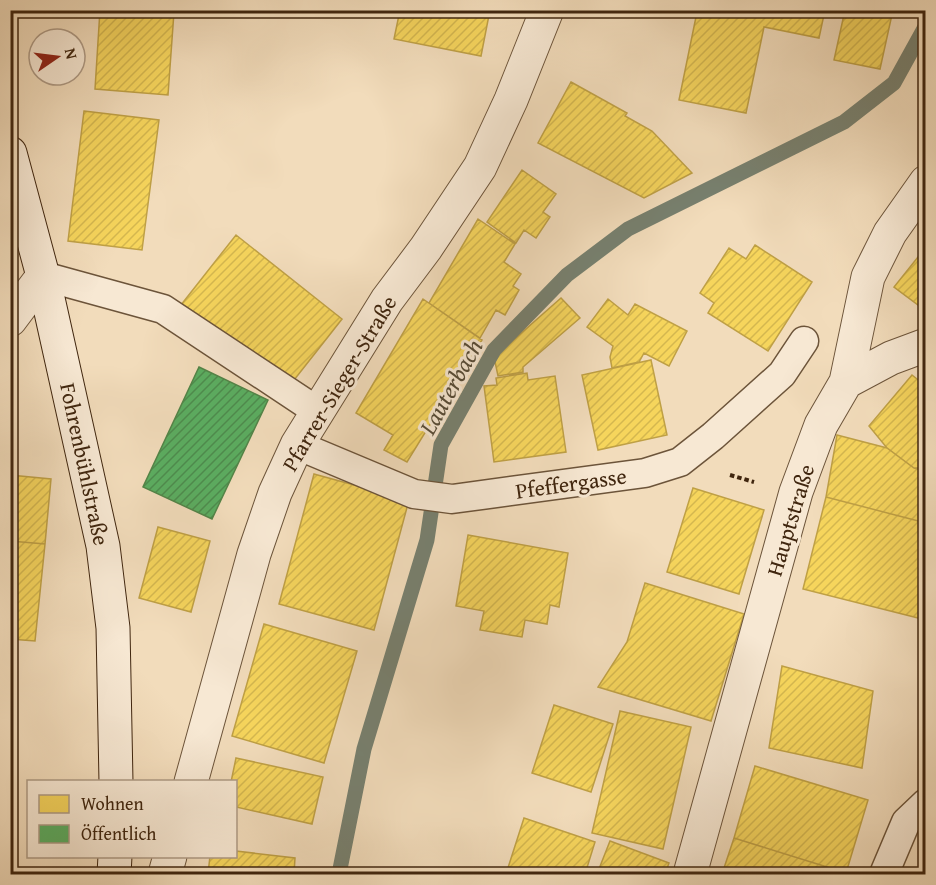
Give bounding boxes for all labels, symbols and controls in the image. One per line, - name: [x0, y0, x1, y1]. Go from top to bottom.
- north arrow: [27, 27, 87, 87]
- text: N: [59, 45, 85, 62]
- street label: Pfarrer-Sieger-Straße: [274, 289, 404, 477]
- water label: Lauterbach: [409, 333, 491, 442]
- street label: Fohrenbühlstraße: [52, 380, 118, 548]
- street label: Pfeffergasse: [513, 459, 629, 507]
- street label: Hauptstraße: [758, 460, 822, 580]
- legend: [27, 780, 237, 858]
- text: Wohnen: [81, 790, 144, 817]
- text: Öffentlich: [81, 820, 156, 847]

